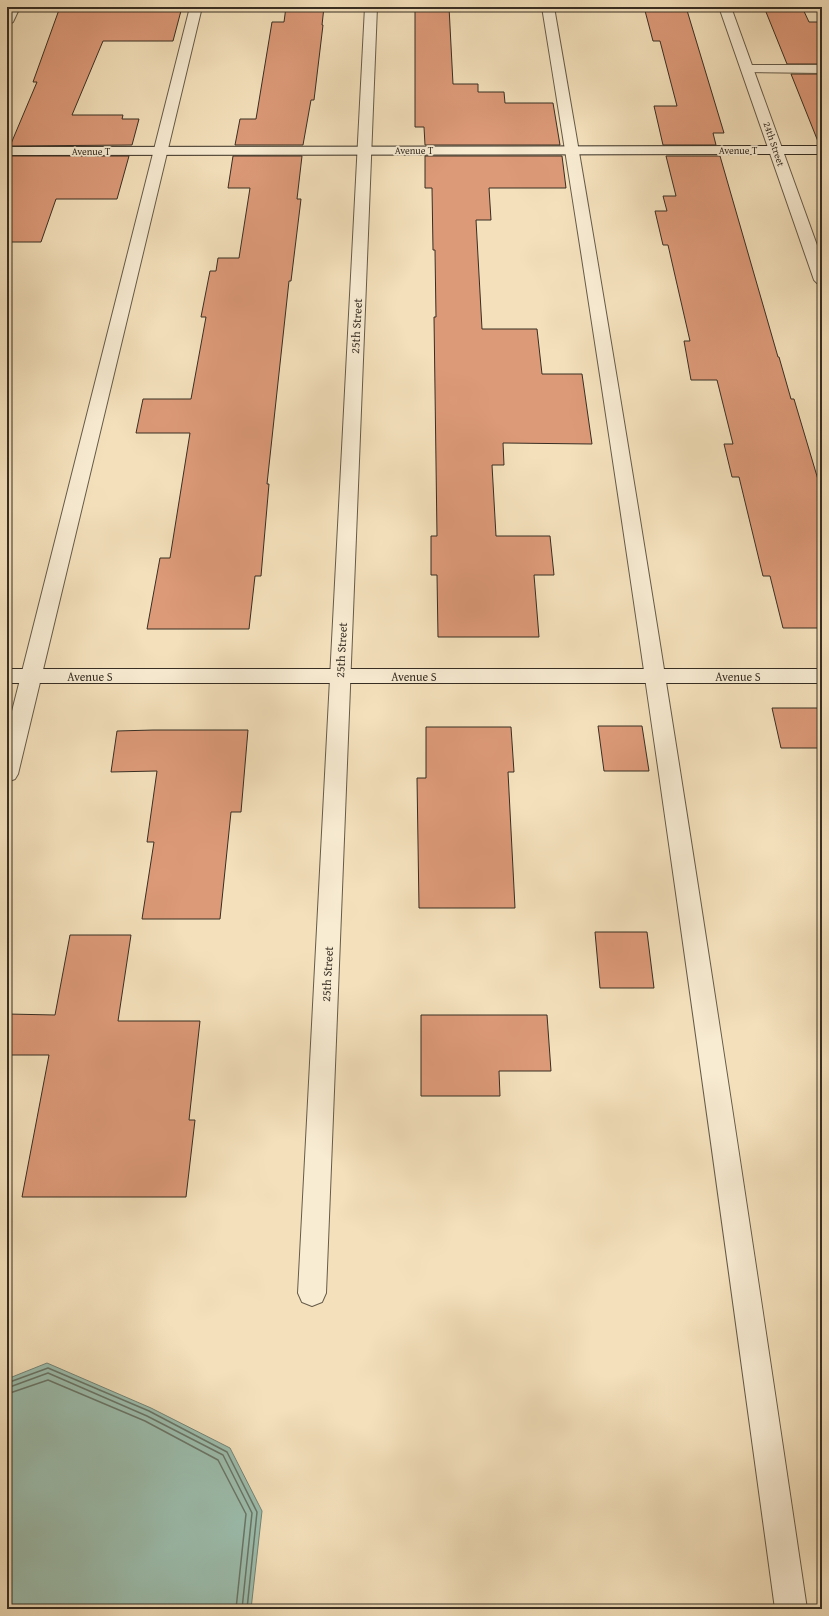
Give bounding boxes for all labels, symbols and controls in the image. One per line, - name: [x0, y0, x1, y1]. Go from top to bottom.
- street label: 24th Street: [759, 120, 789, 169]
- street label: Avenue T: [395, 143, 434, 158]
- street label: Avenue T: [719, 143, 758, 158]
- street label: Avenue T: [72, 144, 111, 159]
- street label: 25th Street: [346, 297, 366, 354]
- street label: 25th Street: [331, 621, 351, 678]
- street label: Avenue S: [67, 668, 113, 685]
- street label: Avenue S: [391, 668, 437, 685]
- street label: Avenue S: [715, 668, 761, 685]
- street label: 25th Street: [317, 945, 337, 1002]

